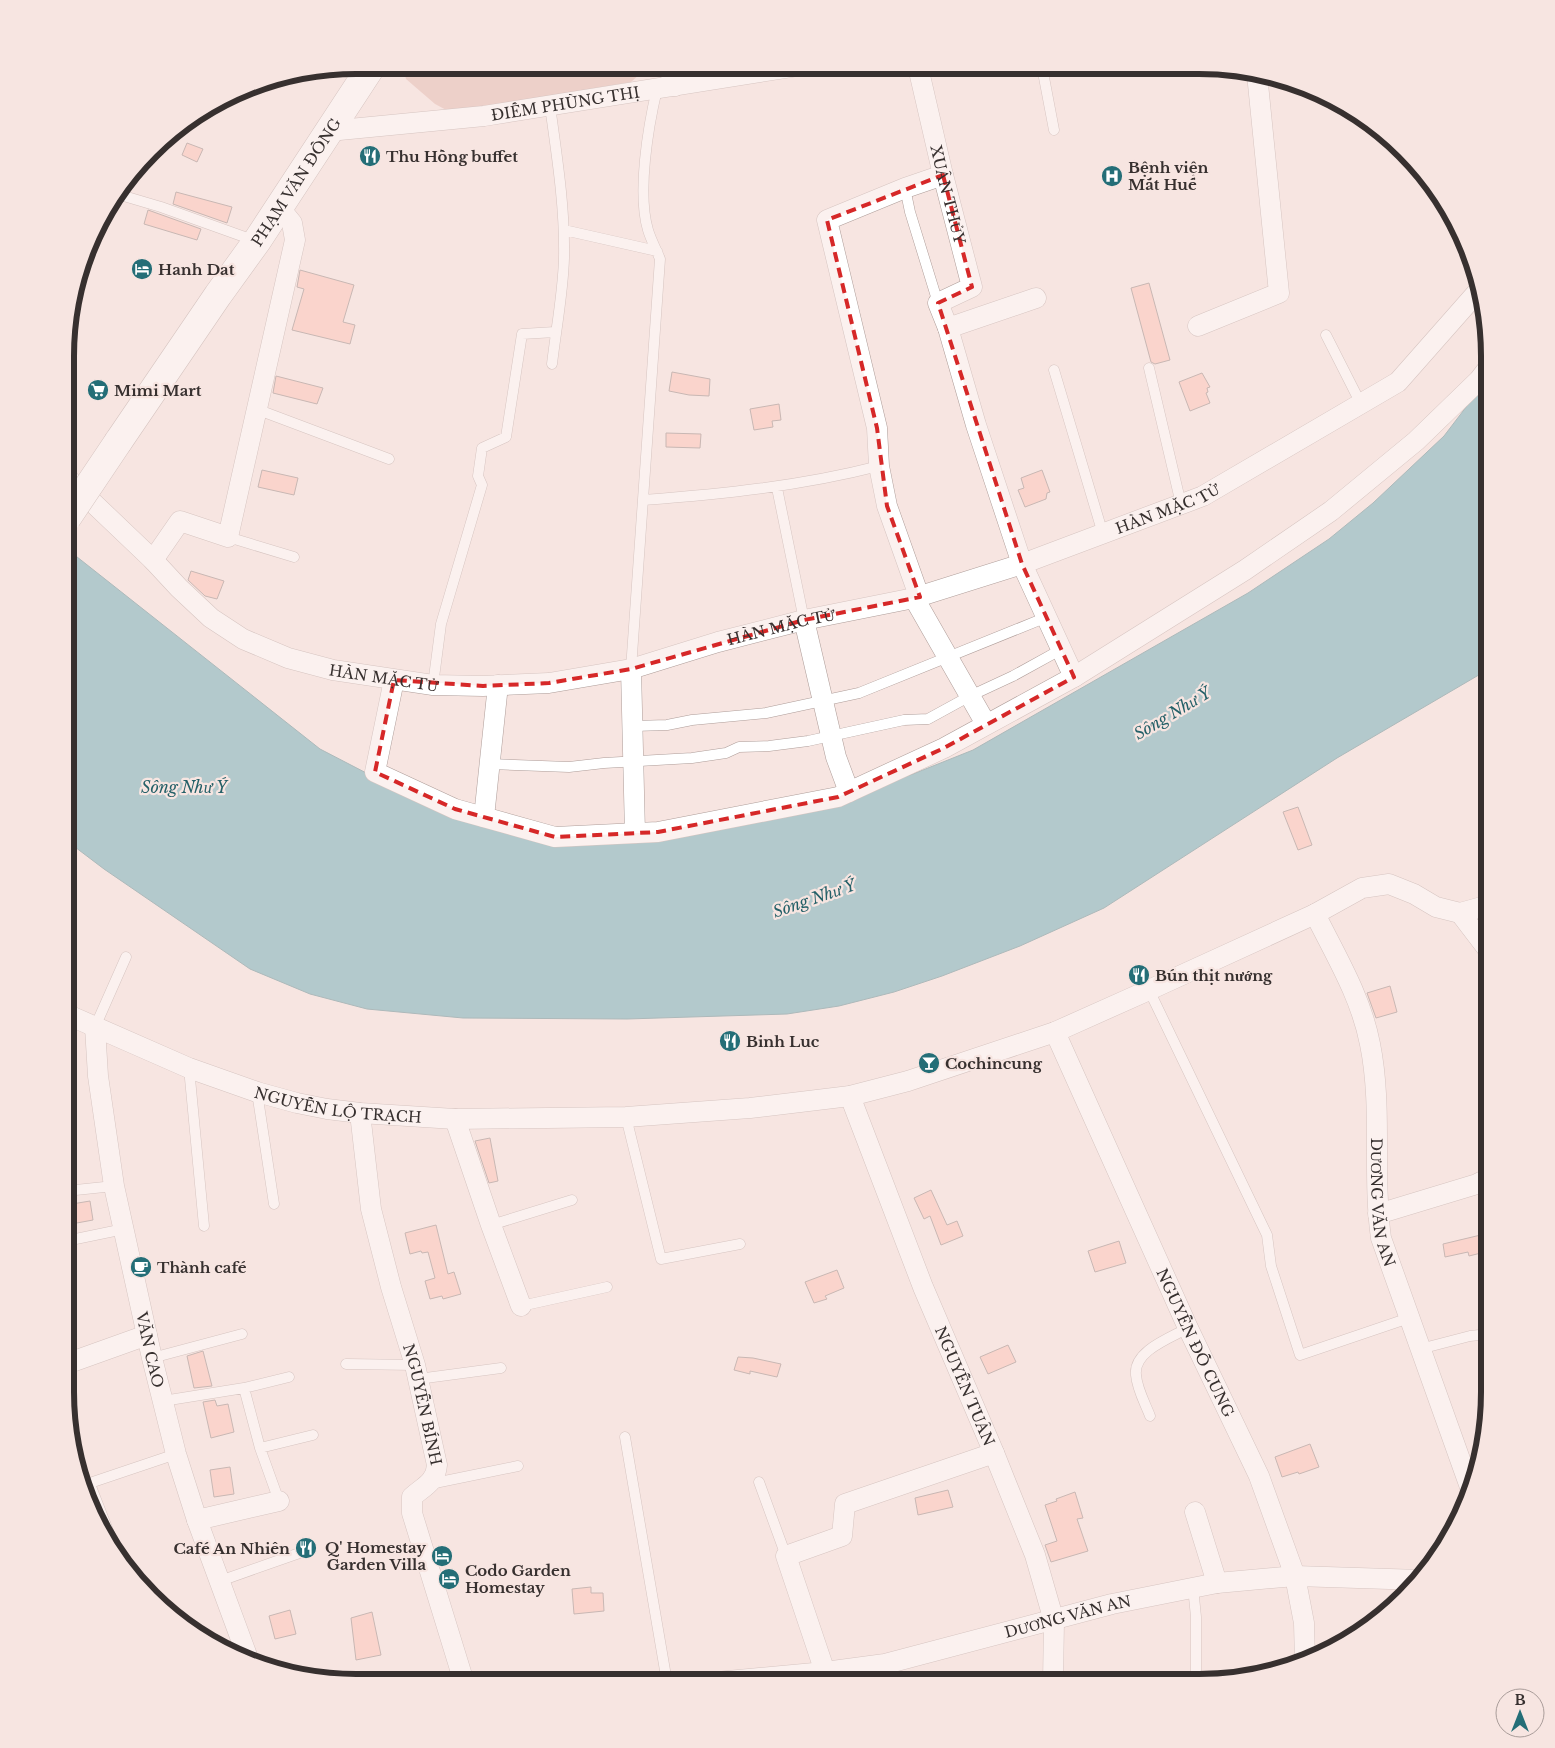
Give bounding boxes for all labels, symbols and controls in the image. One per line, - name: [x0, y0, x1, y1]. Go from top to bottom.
- street label: ĐIỀM PHÙNG THỊ: [490, 82, 641, 124]
- street label: PHẠM VĂN ĐỒNG: [247, 114, 345, 250]
- street label: XUÂN THỦY: [927, 143, 970, 247]
- restaurant icon: Thu Hồng buffet: [358, 144, 382, 168]
- place label: Thu Hồng buffet: [386, 147, 518, 166]
- place label: Bệnh viện Mắt Huế: [1128, 158, 1208, 194]
- hospital icon: Bệnh viện Mắt Huế: [1100, 164, 1124, 188]
- hotel icon: Hanh Dat: [130, 257, 154, 281]
- place label: Hanh Dat: [158, 260, 235, 279]
- supermarket icon: Mimi Mart: [86, 378, 110, 402]
- place label: Mimi Mart: [114, 381, 202, 400]
- street label: HÀN MẶC TỬ: [1113, 479, 1223, 538]
- street label: HÀN MẶC TỬ: [725, 604, 837, 649]
- street label: HÀN MẶC TỬ: [328, 660, 440, 695]
- water label: Sông Như Ý: [1130, 681, 1216, 744]
- water label: Sông Như Ý: [141, 777, 229, 797]
- water label: Sông Như Ý: [770, 874, 860, 921]
- restaurant icon: Bún thịt nướng: [1127, 963, 1151, 987]
- place label: Bún thịt nướng: [1155, 966, 1273, 985]
- restaurant icon: Binh Luc: [718, 1029, 742, 1053]
- place label: Binh Luc: [746, 1032, 820, 1051]
- bar icon: Cochincung: [917, 1051, 941, 1075]
- place label: Cochincung: [945, 1054, 1043, 1073]
- street label: NGUYỄN LỘ TRẠCH: [252, 1082, 423, 1126]
- street label: DƯƠNG VĂN AN: [1367, 1138, 1400, 1269]
- cafe icon: Thành café: [129, 1255, 153, 1279]
- place label: Thành café: [157, 1258, 247, 1277]
- street label: NGUYỄN ĐỖ CUNG: [1153, 1265, 1239, 1420]
- street label: VĂN CAO: [132, 1309, 169, 1390]
- street label: NGUYỄN TUÂN: [931, 1323, 999, 1448]
- street label: NGUYỄN BÍNH: [399, 1341, 446, 1467]
- restaurant icon: Café An Nhiên: [294, 1536, 318, 1560]
- place label: Q' Homestay Garden Villa: [325, 1538, 426, 1574]
- place label: Café An Nhiên: [174, 1539, 290, 1558]
- hotel icon: Q' Homestay Garden Villa: [430, 1544, 454, 1568]
- place label: Codo Garden Homestay: [465, 1561, 571, 1597]
- hotel icon: Codo Garden Homestay: [437, 1567, 461, 1591]
- street label: DƯƠNG VĂN AN: [1002, 1591, 1133, 1642]
- north arrow: [1495, 1688, 1545, 1738]
- text: B: [1514, 1691, 1526, 1709]

